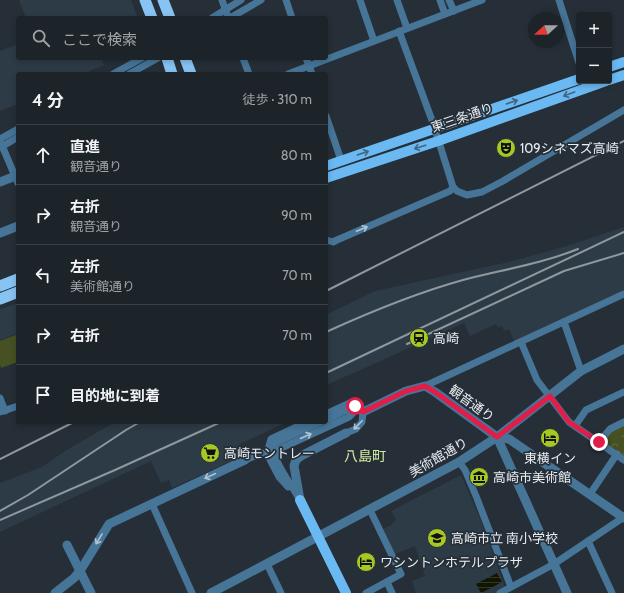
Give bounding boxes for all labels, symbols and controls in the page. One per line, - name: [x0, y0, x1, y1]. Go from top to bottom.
- north arrow: [528, 12, 564, 48]
- map controls: [576, 12, 612, 84]
- button: +: [576, 12, 612, 48]
- search box: [16, 16, 328, 60]
- icon: search: [30, 27, 52, 49]
- text: ここで検索: [62, 31, 137, 49]
- button: −: [576, 48, 612, 84]
- text: 4 分: [32, 90, 63, 110]
- text: 徒歩 · 310 m: [242, 91, 312, 107]
- one-way arrow: [563, 91, 576, 98]
- one-way arrow: [506, 97, 518, 105]
- street label: 東三条通り: [429, 99, 495, 135]
- theatre icon: 109シネマズ高崎: [495, 137, 517, 159]
- text: 直進: [70, 138, 100, 156]
- place label: 109シネマズ高崎: [520, 140, 619, 156]
- one-way arrow: [415, 143, 427, 151]
- icon: ahead: [32, 144, 54, 166]
- text: 80 m: [281, 147, 312, 163]
- one-way arrow: [356, 148, 368, 156]
- text: 観音通り: [70, 158, 122, 174]
- text: 右折: [70, 198, 100, 216]
- icon: right: [32, 204, 54, 226]
- text: 90 m: [281, 207, 312, 223]
- text: 観音通り: [70, 218, 122, 234]
- one-way arrow: [356, 225, 368, 232]
- text: 左折: [70, 258, 100, 276]
- icon: left: [32, 264, 54, 286]
- text: 70 m: [282, 267, 312, 283]
- text: 美術館通り: [70, 278, 135, 294]
- icon: right: [32, 324, 54, 346]
- text: 右折: [70, 327, 100, 345]
- text: 70 m: [282, 327, 312, 343]
- station icon: 高崎: [408, 327, 430, 349]
- place label: 高崎: [433, 330, 459, 346]
- street label: 観音通り: [446, 381, 498, 425]
- icon: arrive: [32, 384, 54, 406]
- text: 目的地に到着: [70, 387, 160, 405]
- route start: [346, 397, 364, 415]
- one-way arrow: [354, 420, 363, 430]
- hotel icon: 東横イン: [539, 427, 561, 449]
- one-way arrow: [300, 432, 312, 440]
- route end: [590, 433, 608, 451]
- street label: 美術館通り: [406, 434, 470, 480]
- supermarket icon: 高崎モントレー: [199, 442, 221, 464]
- place label: 高崎モントレー: [224, 445, 315, 461]
- district label: 八島町: [344, 447, 386, 465]
- place label: 東横イン: [524, 450, 576, 466]
- museum icon: 高崎市美術館: [468, 466, 490, 488]
- place label: 高崎市美術館: [493, 469, 571, 485]
- one-way arrow: [204, 473, 216, 480]
- school or university icon: 高崎市立 南小学校: [426, 527, 448, 549]
- place label: 高崎市立 南小学校: [451, 530, 558, 546]
- one-way arrow: [95, 533, 103, 545]
- hotel icon: ワシントンホテルプラザ: [355, 551, 377, 573]
- place label: ワシントンホテルプラザ: [380, 554, 523, 570]

